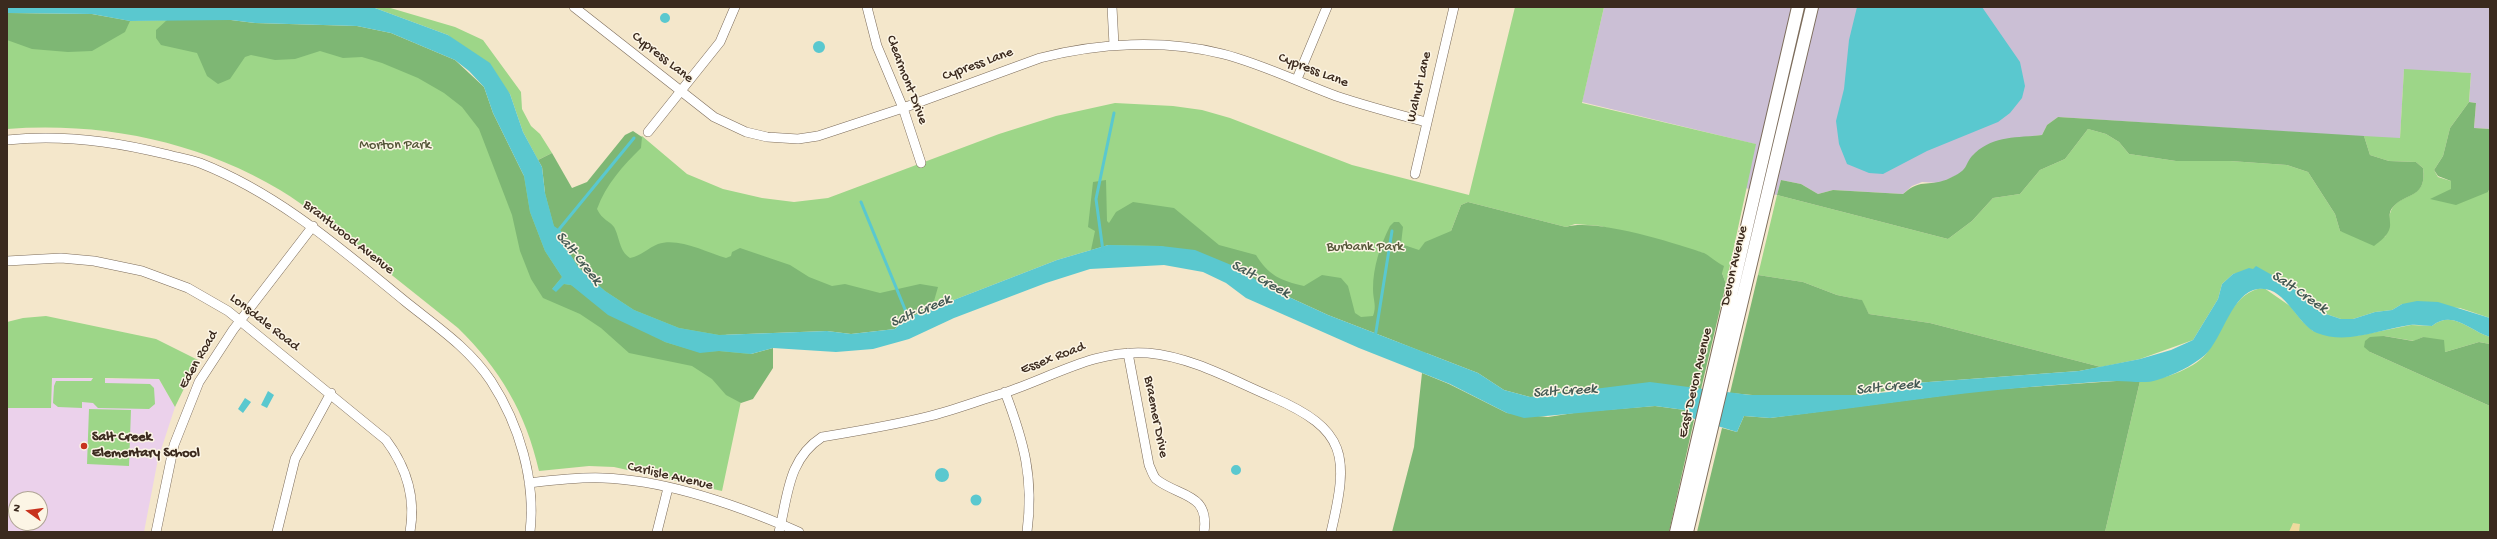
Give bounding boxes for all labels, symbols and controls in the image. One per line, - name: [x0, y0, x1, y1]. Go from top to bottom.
- street label: Cypress Lane: [628, 29, 696, 87]
- street label: Clearmont Drive: [881, 33, 931, 127]
- street label: Cypress Lane: [940, 44, 1016, 86]
- street label: Cypress Lane: [1275, 50, 1351, 92]
- street label: Walnut Lane: [1404, 50, 1436, 124]
- park label: Morton Park: [359, 138, 431, 154]
- street label: Brantwood Avenue: [299, 197, 397, 279]
- street label: Devon Avenue: [1718, 224, 1752, 308]
- water label: Salt Creek: [551, 229, 605, 289]
- park label: Burbank Park: [1327, 240, 1403, 256]
- water label: Salt Creek: [1228, 257, 1292, 303]
- water label: Salt Creek: [2267, 268, 2331, 318]
- street label: Lonsdale Road: [226, 290, 302, 356]
- water label: Salt Creek: [888, 291, 954, 333]
- street label: East Devon Avenue: [1675, 326, 1717, 440]
- street label: Eden Road: [176, 328, 222, 392]
- street label: Essex Road: [1018, 339, 1088, 379]
- street label: Braemer Drive: [1139, 375, 1171, 459]
- water label: Salt Creek: [1855, 376, 1921, 400]
- water label: Salt Creek: [1533, 381, 1597, 403]
- place label: Salt Creek Elementary School: [92, 430, 200, 462]
- marker: Salt Creek Elementary School: [79, 441, 89, 451]
- street label: Carlisle Avenue: [626, 459, 714, 495]
- north arrow: [8, 491, 48, 531]
- text: N: [11, 503, 24, 513]

